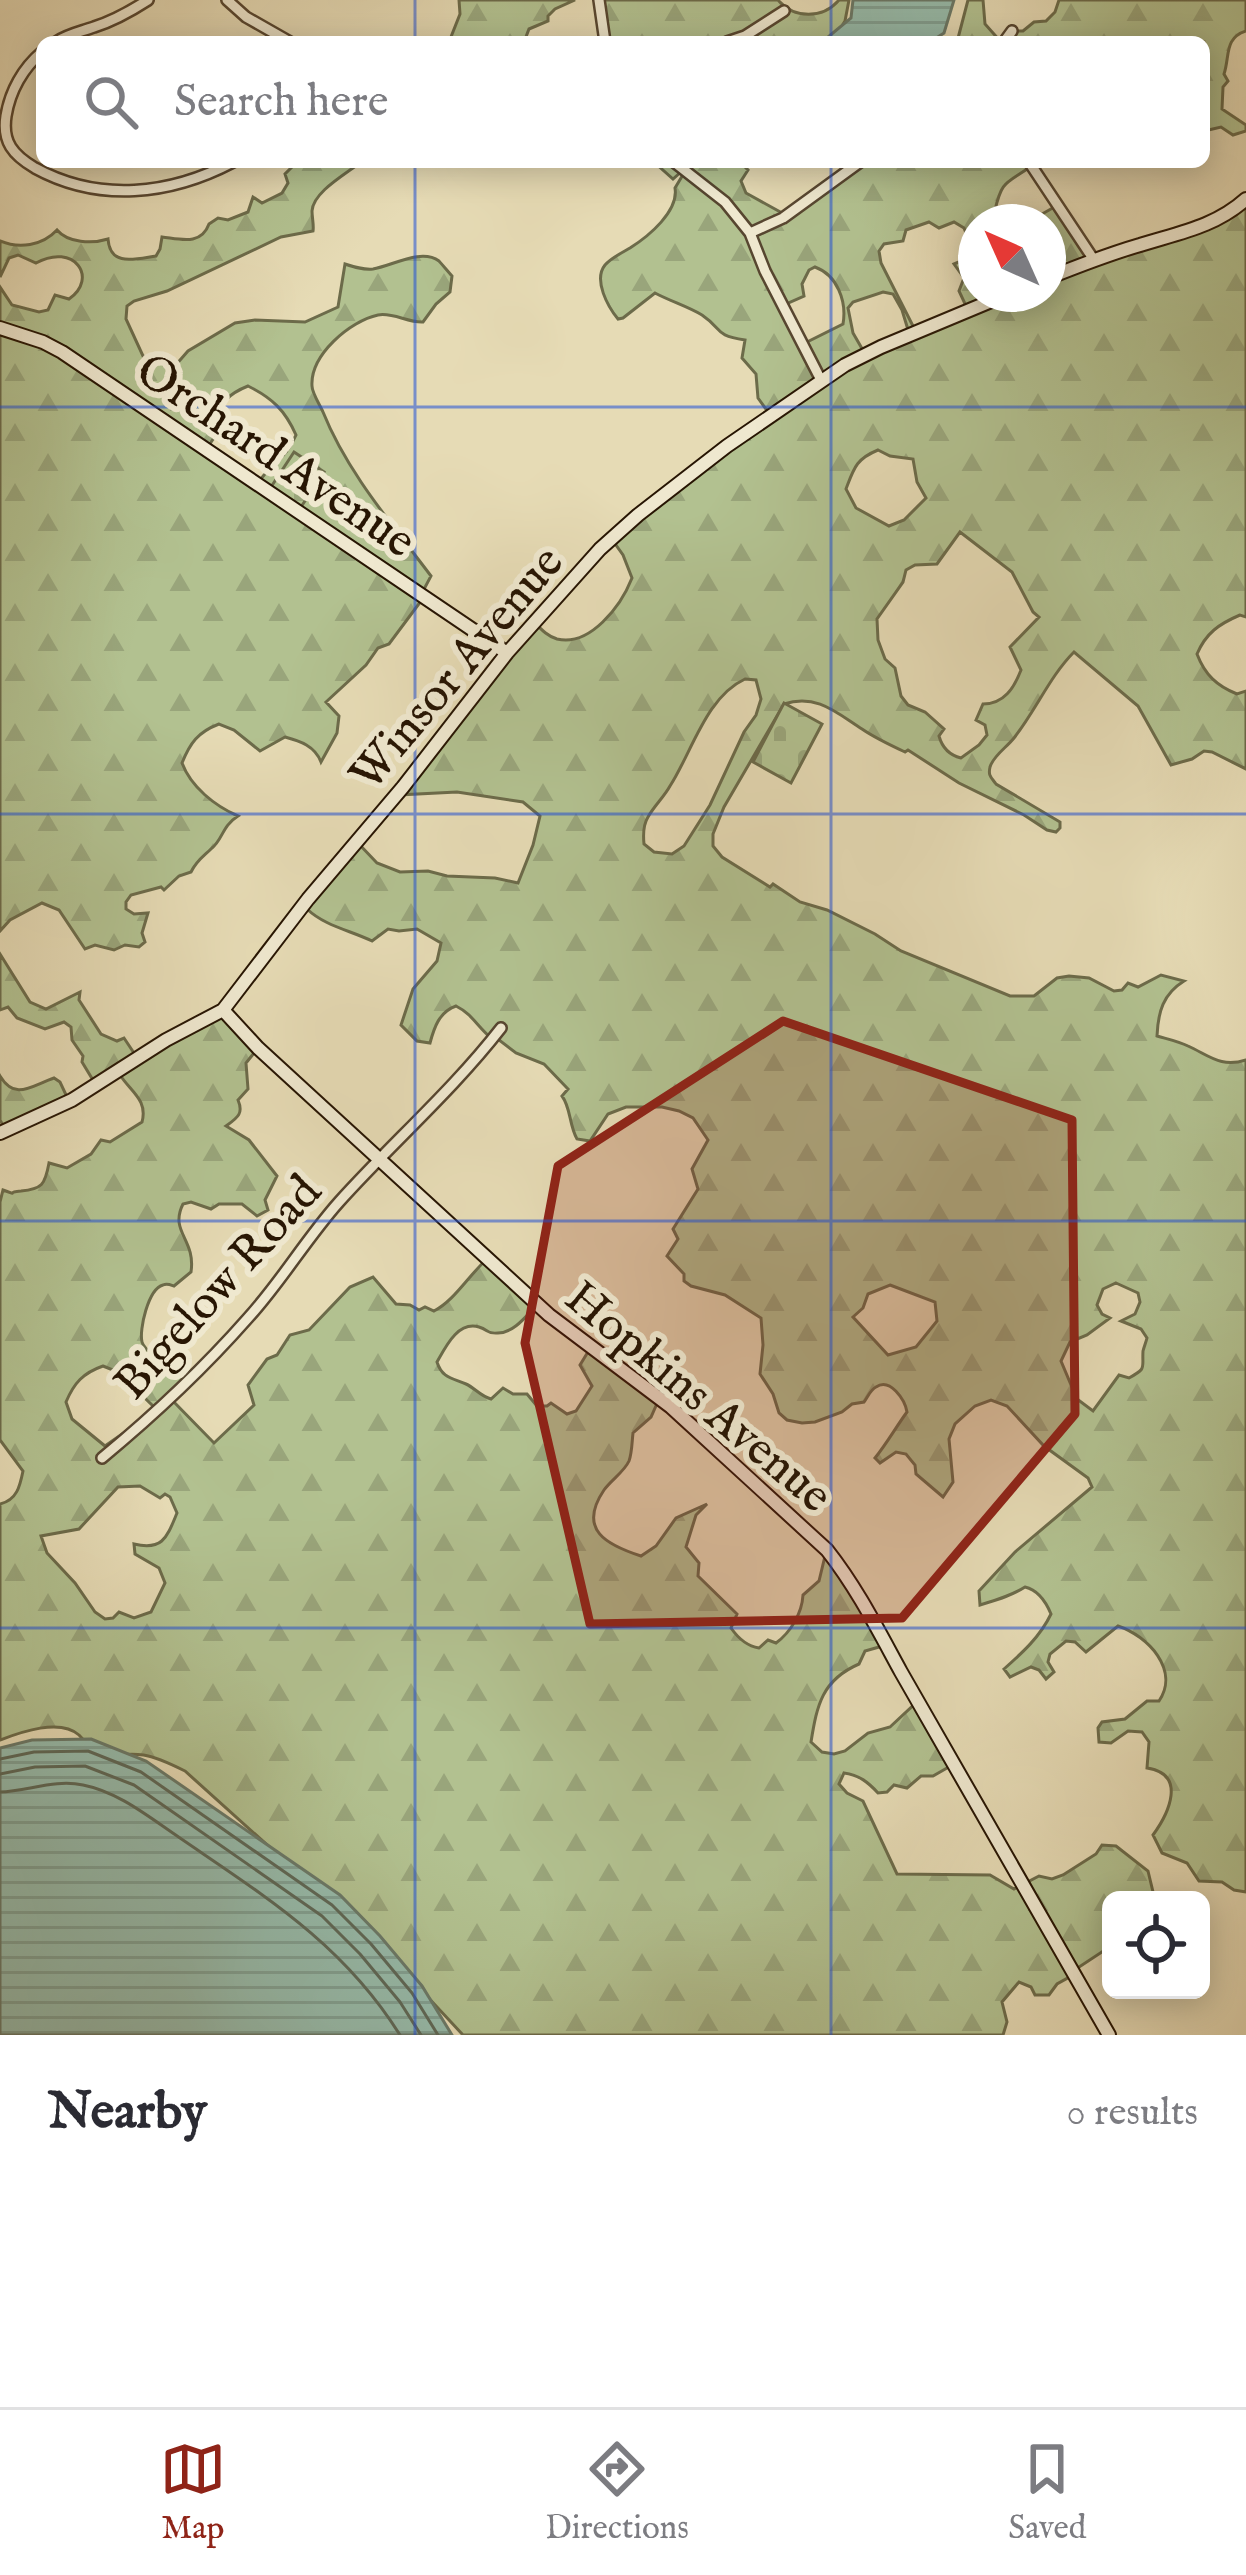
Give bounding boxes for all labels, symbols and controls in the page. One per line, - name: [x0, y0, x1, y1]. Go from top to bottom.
- search box: [36, 36, 1210, 168]
- icon: search: [78, 69, 144, 135]
- text: Search here: [174, 74, 388, 131]
- north arrow: [958, 204, 1066, 312]
- street label: Orchard Avenue: [123, 342, 426, 573]
- street label: Winsor Avenue: [338, 535, 578, 804]
- street label: Bigelow Road: [103, 1164, 336, 1413]
- street label: Hopkins Avenue: [552, 1269, 843, 1527]
- map controls: [1102, 1891, 1210, 1999]
- button: locate: [1102, 1891, 1210, 1999]
- text: Nearby: [48, 2081, 207, 2146]
- text: 0 results: [1066, 2089, 1198, 2138]
- tab: Map: [160, 2436, 226, 2550]
- tab: Directions: [545, 2436, 689, 2550]
- tab: Saved: [1008, 2436, 1086, 2550]

